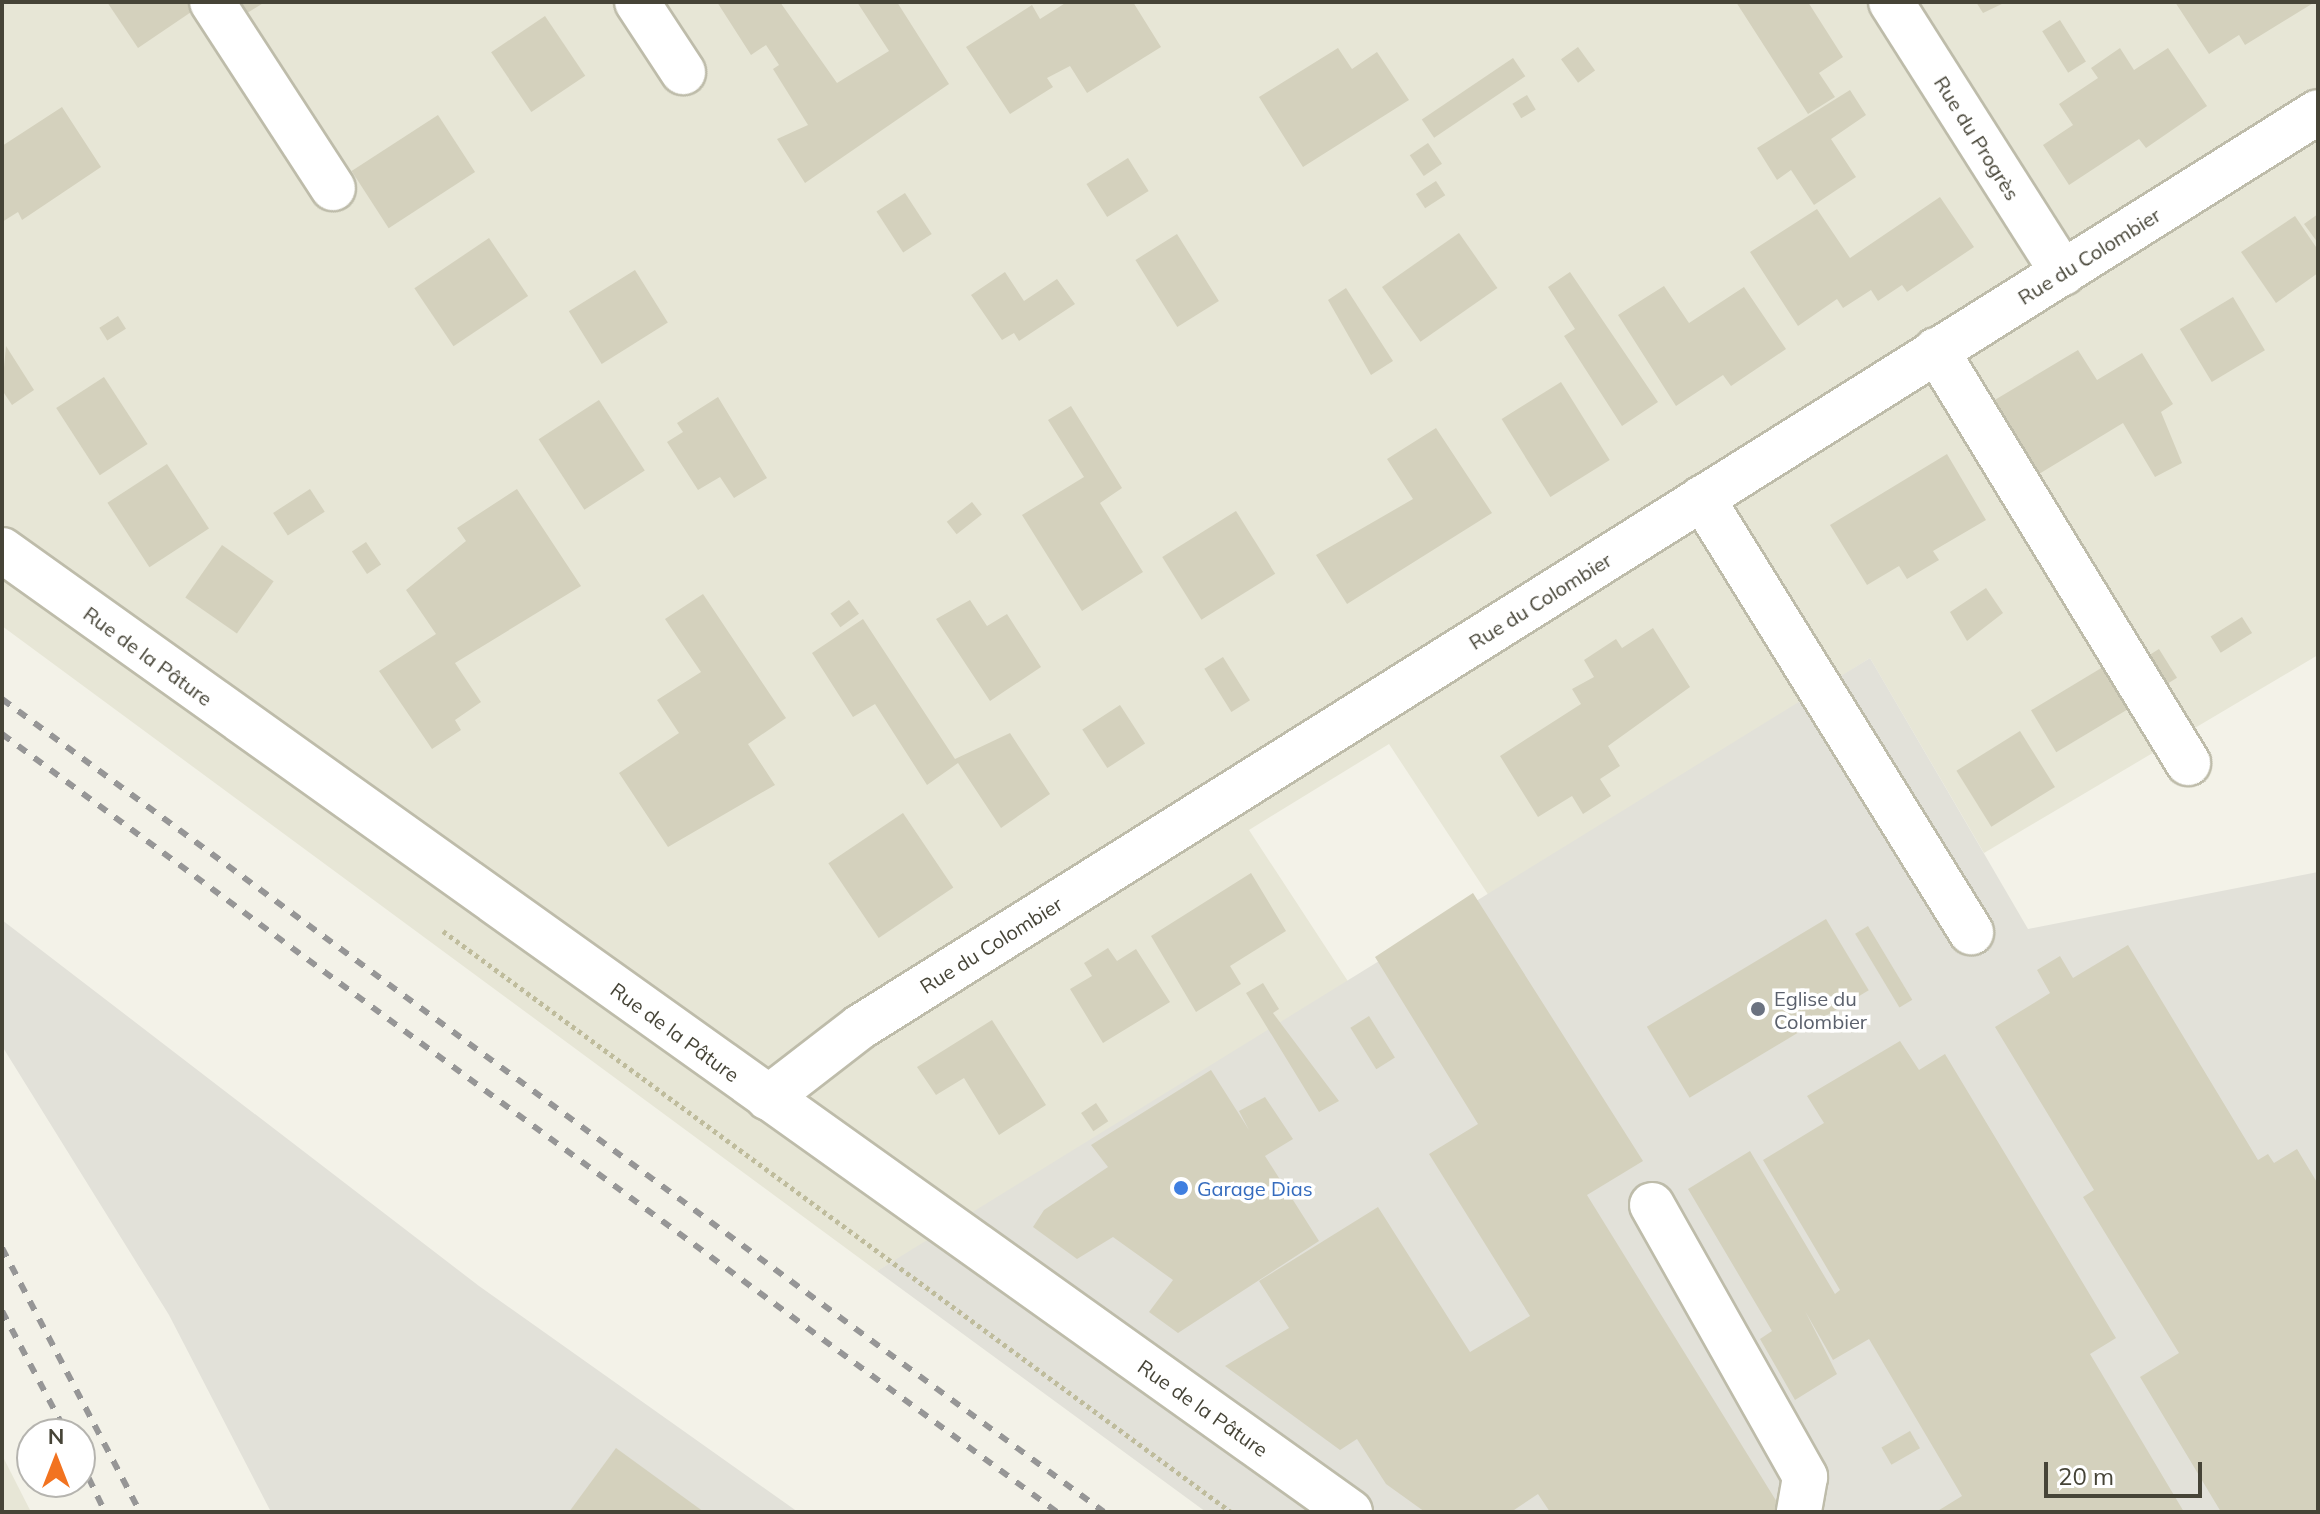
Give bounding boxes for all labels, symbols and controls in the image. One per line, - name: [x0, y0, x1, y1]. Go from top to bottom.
- street label: Rue du Progrès: [1929, 72, 2025, 204]
- street label: Rue du Colombier: [2013, 203, 2165, 309]
- street label: Rue du Colombier: [1464, 548, 1616, 654]
- street label: Rue de la Pâture: [79, 601, 217, 711]
- street label: Rue du Colombier: [915, 892, 1067, 998]
- street label: Rue de la Pâture: [606, 977, 744, 1087]
- place label: Eglise du Colombier: [1774, 986, 1867, 1033]
- marker: Eglise du Colombier: [1749, 1000, 1767, 1018]
- place label: Garage Dias: [1197, 1176, 1313, 1200]
- marker: Garage Dias: [1172, 1179, 1190, 1197]
- street label: Rue de la Pâture: [1133, 1354, 1273, 1462]
- north arrow: [16, 1418, 96, 1498]
- text: N: [48, 1422, 64, 1450]
- scale bar: [2048, 1446, 2206, 1496]
- text: 20 m: [2058, 1461, 2114, 1491]

